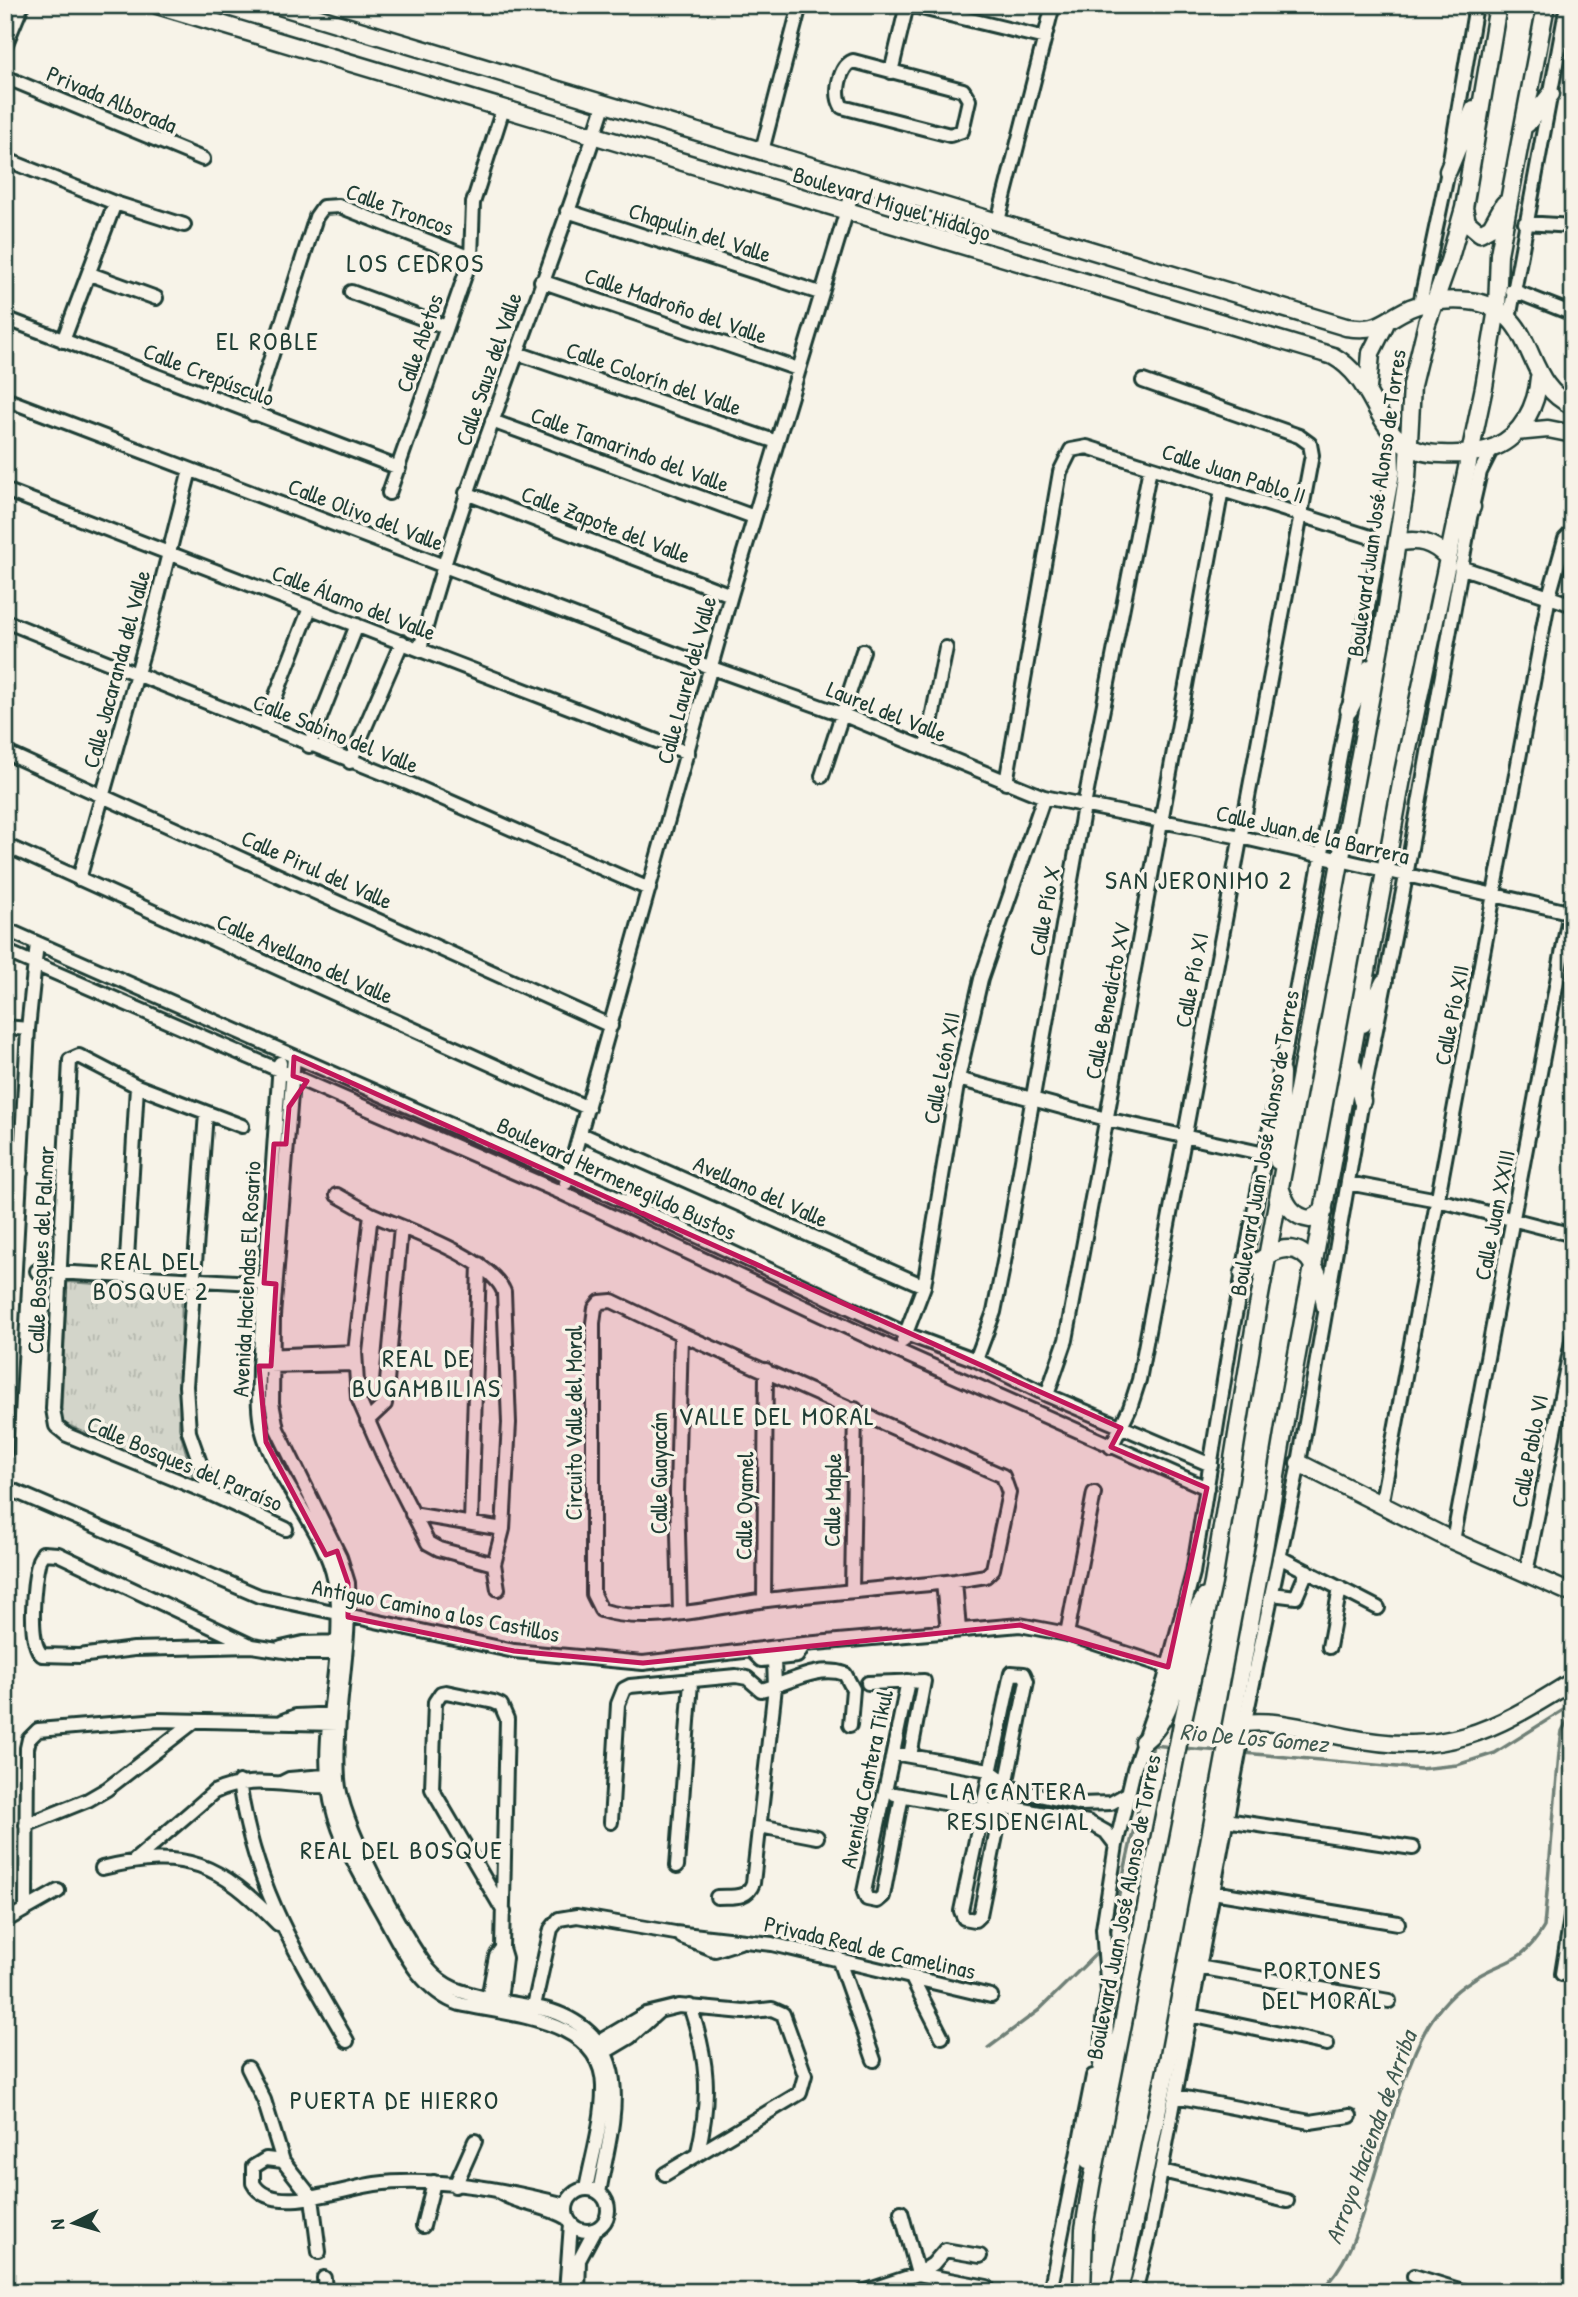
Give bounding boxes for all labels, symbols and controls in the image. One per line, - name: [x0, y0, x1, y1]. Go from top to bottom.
- street label: Privada Alborada: [42, 58, 182, 140]
- street label: Boulevard Miguel Hidalgo: [789, 158, 995, 248]
- street label: Calle Troncos: [342, 175, 458, 243]
- street label: Chapulin del Valle: [625, 194, 775, 270]
- district label: LOS CEDROS: [347, 245, 485, 280]
- street label: Calle Madroño del Valle: [581, 259, 771, 351]
- street label: Calle Sauz del Valle: [447, 288, 529, 450]
- street label: Calle Abetos: [388, 290, 450, 396]
- district label: EL ROBLE: [216, 323, 320, 358]
- street label: Calle Colorín del Valle: [562, 333, 746, 423]
- street label: Calle Crepúsculo: [139, 335, 279, 413]
- street label: Boulevard Juan José Alonso de Torres: [1339, 347, 1413, 659]
- street label: Calle Tamarindo del Valle: [527, 399, 733, 499]
- street label: Calle Juan Pablo II: [1158, 435, 1310, 511]
- street label: Calle Olivo del Valle: [284, 470, 448, 558]
- street label: Calle Zapote del Valle: [517, 478, 695, 570]
- street label: Calle Álamo del Valle: [268, 557, 440, 647]
- street label: Calle Jacaranda del Valle: [75, 567, 157, 771]
- street label: Calle Laurel del Valle: [649, 593, 723, 767]
- street label: Laurel del Valle: [822, 673, 952, 749]
- street label: Calle Sabino del Valle: [249, 686, 423, 780]
- street label: Calle Juan de la Barrera: [1213, 797, 1413, 871]
- street label: Calle Pirul del Valle: [237, 822, 397, 916]
- district label: SAN JERONIMO 2: [1105, 862, 1293, 897]
- street label: Calle Pío X: [1021, 864, 1067, 958]
- street label: Calle Avellano del Valle: [212, 905, 398, 1011]
- street label: Calle Benedicto XV: [1077, 920, 1137, 1082]
- street label: Calle Pío XI: [1167, 930, 1215, 1030]
- street label: Calle Pío XII: [1426, 962, 1476, 1068]
- street label: Boulevard Juan José Alonso de Torres: [1222, 988, 1306, 1298]
- street label: Calle León XII: [915, 1009, 967, 1127]
- street label: Boulevard Hermenegildo Bustos: [492, 1109, 742, 1247]
- street label: Calle Bosques del Palmar: [19, 1145, 61, 1355]
- street label: Calle Juan XXIII: [1466, 1147, 1522, 1283]
- street label: Avellano del Valle: [689, 1148, 833, 1234]
- street label: Avenida Haciendas El Rosario: [224, 1160, 268, 1398]
- district label: REAL DEL BOSQUE 2: [93, 1243, 209, 1308]
- street label: Circuito Valle del Moral: [558, 1325, 589, 1521]
- district label: REAL DE BUGAMBILIAS: [352, 1340, 502, 1405]
- street label: Calle Pablo VI: [1503, 1392, 1555, 1510]
- district label: VALLE DEL MORAL: [678, 1398, 876, 1433]
- street label: Calle Bosques del Paraíso: [82, 1408, 288, 1518]
- street label: Calle Guayacán: [643, 1412, 674, 1534]
- street label: Calle Oyamel: [728, 1451, 760, 1560]
- street label: Calle Maple: [816, 1453, 848, 1547]
- street label: Antiguo Camino a los Castillos: [310, 1571, 563, 1649]
- street label: Avenida Cantera Tikul: [832, 1686, 900, 1871]
- water label: Rio De Los Gomez: [1179, 1715, 1331, 1760]
- street label: Boulevard Juan José Alonso de Torres: [1078, 1752, 1168, 2062]
- district label: LA CANTERA RESIDENCIAL: [947, 1773, 1091, 1838]
- district label: REAL DEL BOSQUE: [300, 1832, 504, 1867]
- street label: Privada Real de Camelinas: [761, 1908, 979, 1986]
- district label: PORTONES DEL MORAL: [1262, 1952, 1384, 2017]
- water label: Arroyo Hacienda de Arriba: [1317, 2024, 1425, 2248]
- district label: PUERTA DE HIERRO: [290, 2082, 500, 2117]
- north arrow: [38, 2188, 108, 2258]
- text: N: [44, 2218, 70, 2231]

